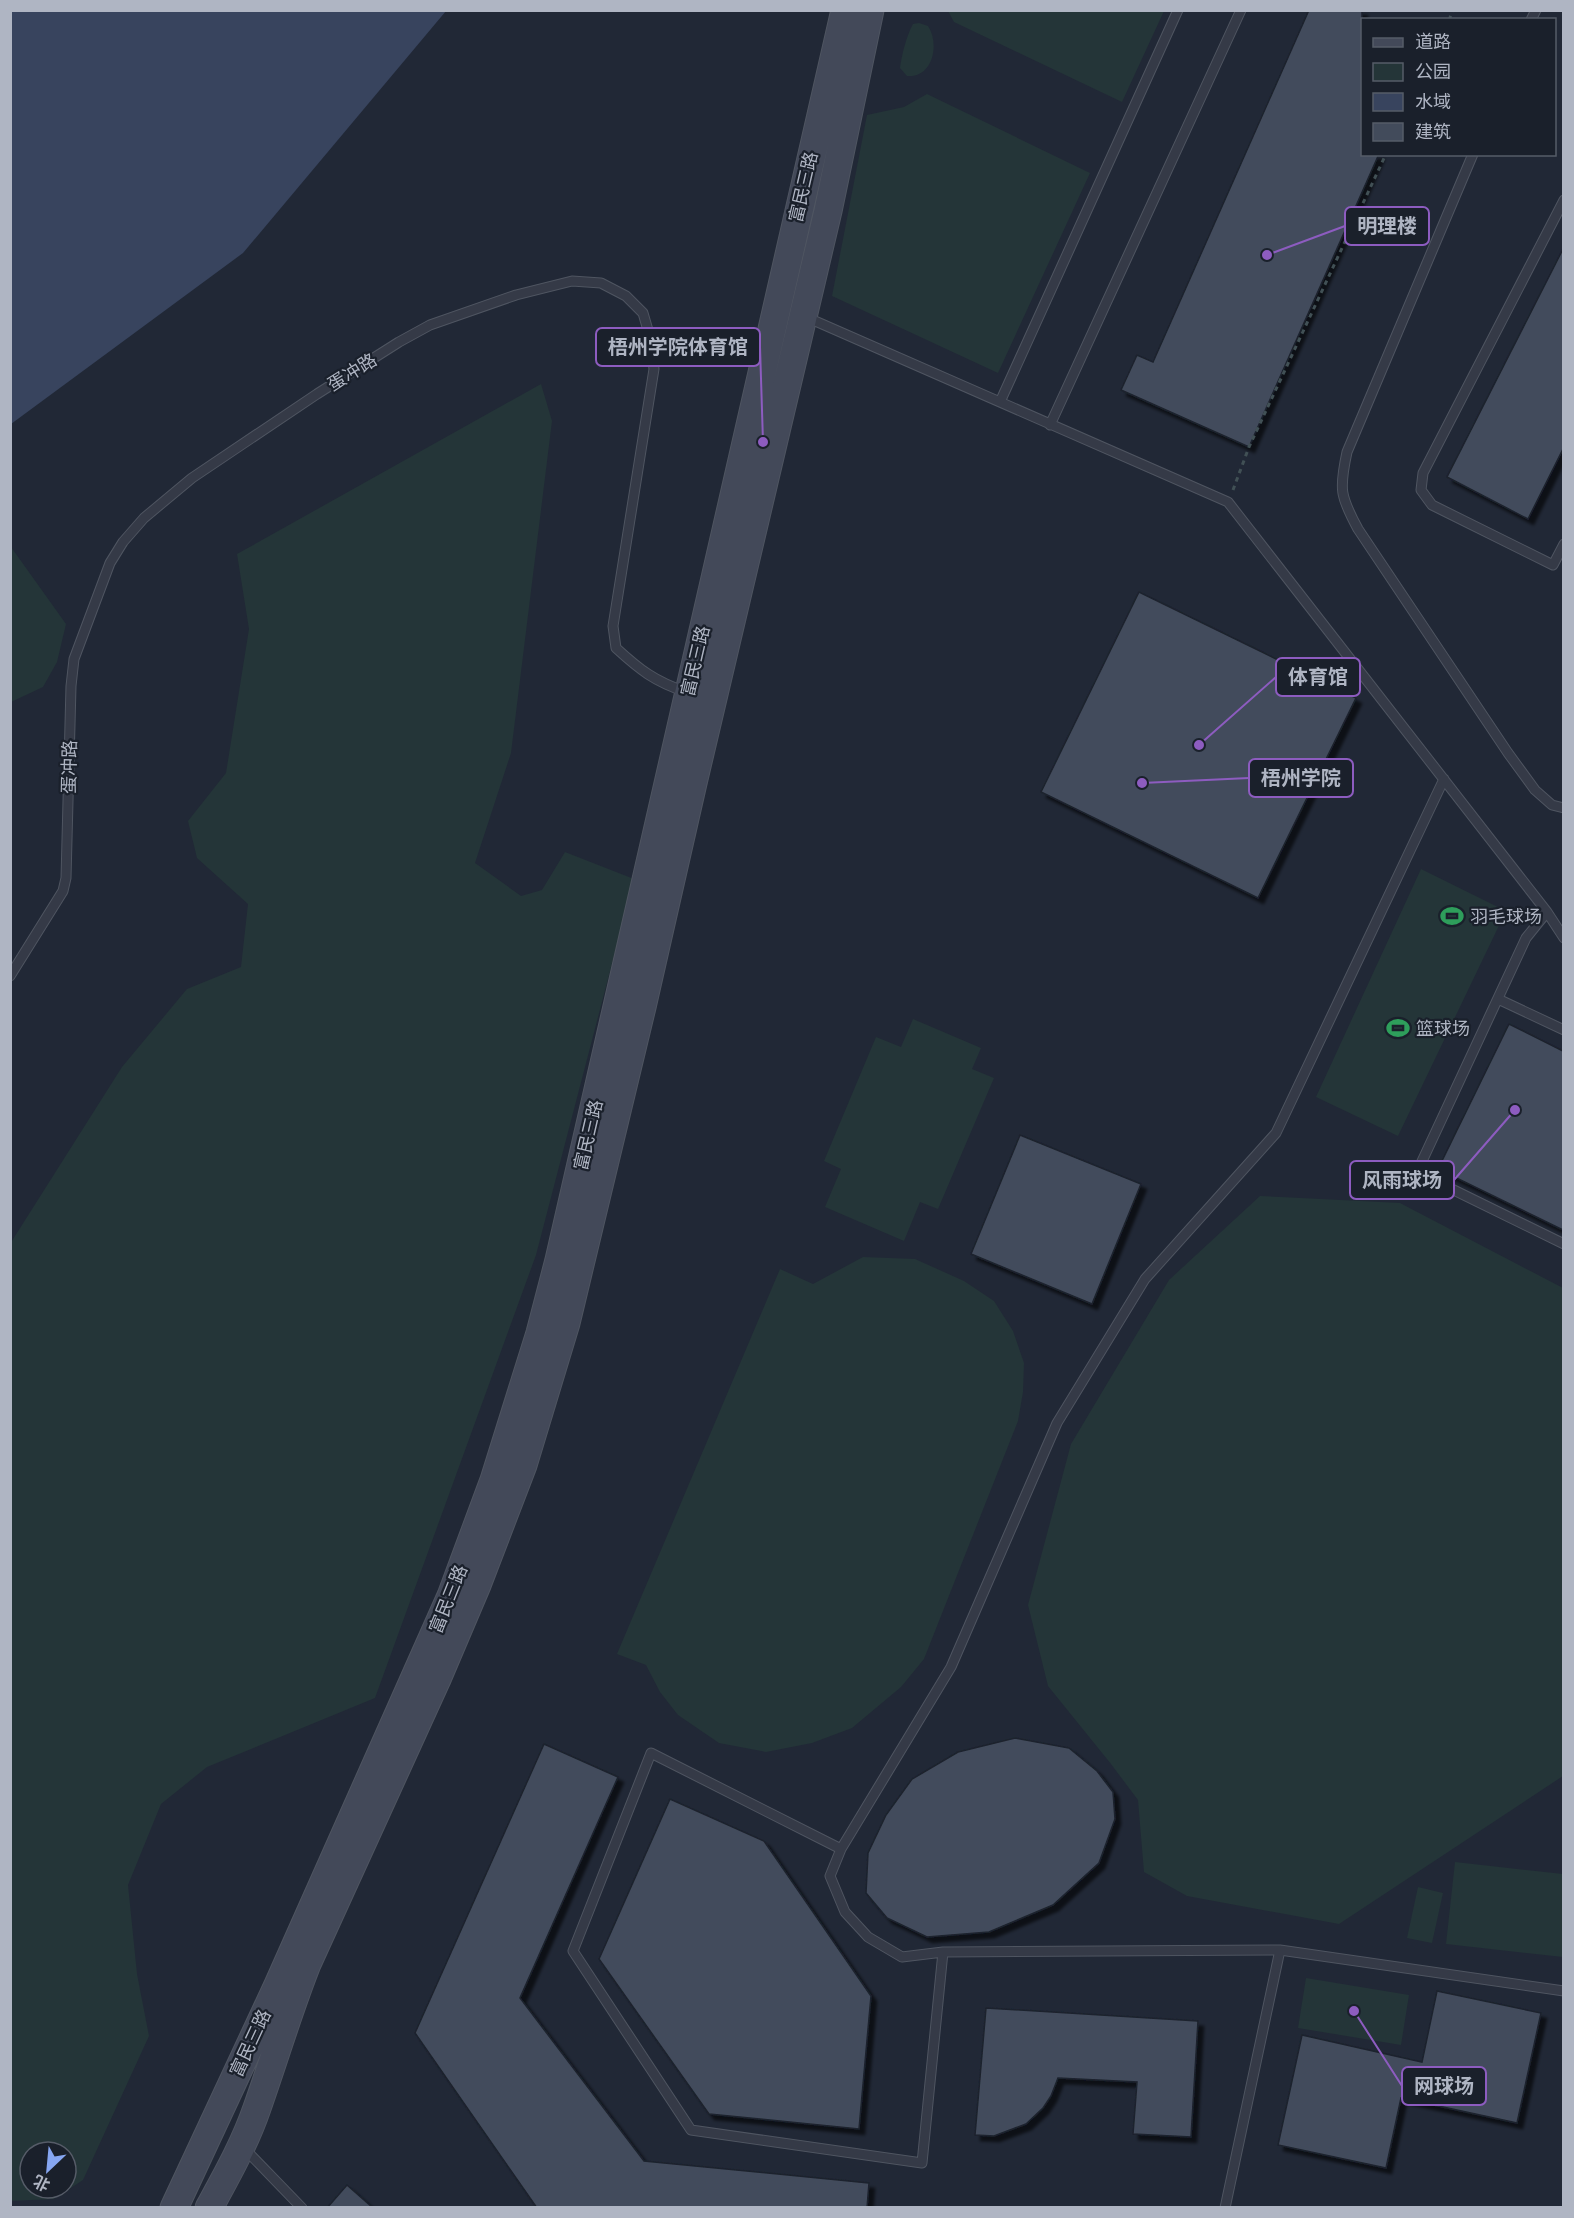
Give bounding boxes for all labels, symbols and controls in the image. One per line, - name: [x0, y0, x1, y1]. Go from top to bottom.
- legend: [1361, 18, 1556, 156]
- text: 道路: [1415, 31, 1451, 52]
- text: 公园: [1415, 61, 1451, 82]
- text: 水域: [1415, 91, 1451, 112]
- text: 建筑: [1415, 121, 1451, 142]
- street label: 富民三路: [785, 150, 821, 224]
- callout: 明理楼: [1345, 207, 1429, 245]
- text: 明理楼: [1357, 214, 1417, 238]
- callout: 梧州学院体育馆: [596, 328, 760, 366]
- text: 梧州学院体育馆: [608, 335, 748, 359]
- street label: 蛋冲路: [324, 349, 380, 395]
- street label: 富民三路: [677, 624, 713, 698]
- callout: 体育馆: [1276, 658, 1360, 696]
- text: 体育馆: [1288, 665, 1348, 689]
- street label: 蛋冲路: [58, 740, 80, 794]
- callout: 梧州学院: [1249, 759, 1353, 797]
- text: 梧州学院: [1261, 766, 1341, 790]
- sports icon: 羽毛球场: [1439, 903, 1465, 929]
- place label: 羽毛球场: [1470, 906, 1542, 927]
- sports icon: 篮球场: [1385, 1015, 1411, 1041]
- place label: 篮球场: [1416, 1018, 1470, 1039]
- street label: 富民三路: [570, 1098, 606, 1172]
- callout: 风雨球场: [1350, 1161, 1454, 1199]
- text: 风雨球场: [1362, 1168, 1442, 1192]
- street label: 富民三路: [425, 1562, 471, 1636]
- street label: 富民三路: [225, 2006, 275, 2080]
- callout: 网球场: [1402, 2067, 1486, 2105]
- text: 网球场: [1414, 2074, 1474, 2098]
- north arrow: [18, 2140, 78, 2200]
- text: 北: [30, 2171, 53, 2195]

